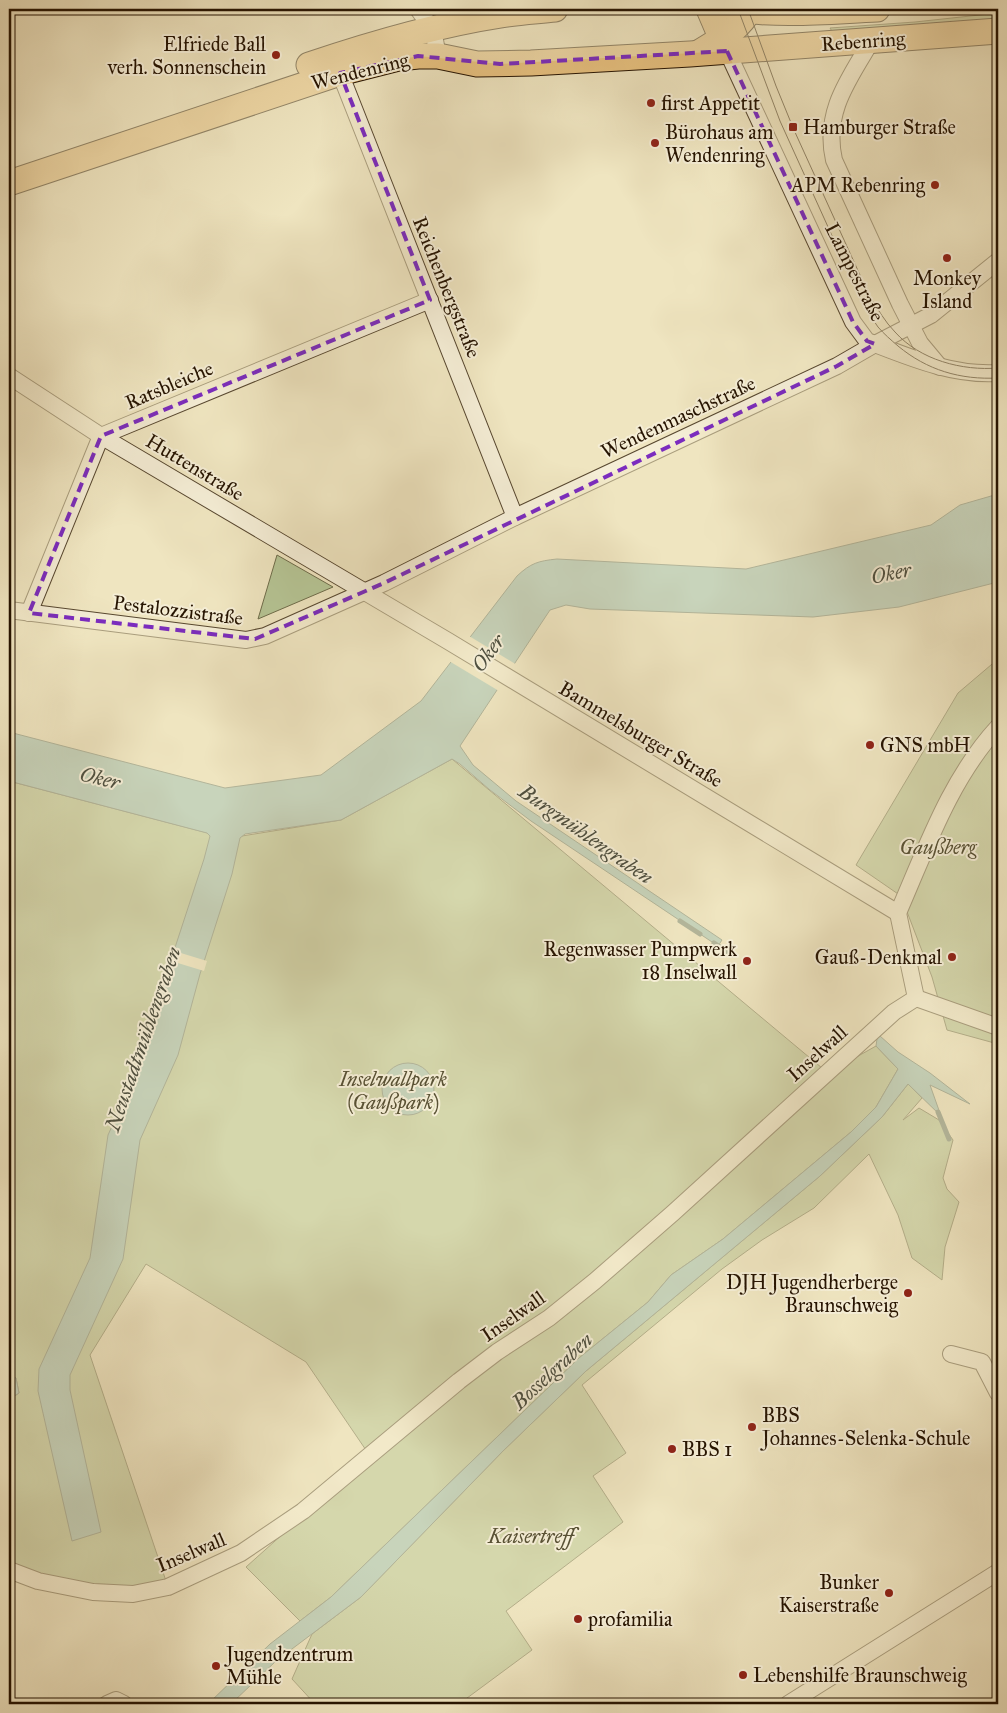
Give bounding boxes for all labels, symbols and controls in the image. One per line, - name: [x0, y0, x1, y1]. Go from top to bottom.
- street label: Rebenring: [820, 26, 907, 57]
- place label: Elfriede Ball verh. Sonnenschein: [106, 32, 267, 79]
- street label: Wendenring: [309, 47, 412, 96]
- marker: Elfriede Ball verh. Sonnenschein: [270, 49, 282, 61]
- place label: first Appetit: [661, 91, 760, 115]
- marker: first Appetit: [645, 97, 657, 109]
- place label: Hamburger Straße: [803, 115, 956, 140]
- place label: Bürohaus am Wendenring: [665, 120, 774, 168]
- marker: Hamburger Straße: [787, 121, 799, 133]
- marker: Bürohaus am Wendenring: [649, 137, 661, 149]
- place label: APM Rebenring: [790, 173, 926, 198]
- marker: APM Rebenring: [929, 179, 941, 191]
- street label: Reichenbergstraße: [407, 213, 486, 361]
- street label: Lampestraße: [820, 219, 890, 325]
- marker: Monkey Island: [941, 252, 953, 264]
- place label: Monkey Island: [913, 266, 982, 313]
- street label: Ratsbleiche: [121, 356, 217, 414]
- street label: Wendenmaschstraße: [597, 371, 759, 463]
- street label: Huttenstraße: [142, 428, 248, 506]
- water label: Oker: [869, 556, 915, 590]
- street label: Pestalozzistraße: [112, 590, 244, 630]
- water label: Oker: [465, 628, 511, 677]
- street label: Bammelsburger Straße: [554, 676, 727, 793]
- place label: GNS mbH: [880, 733, 971, 757]
- marker: GNS mbH: [864, 739, 876, 751]
- water label: Oker: [77, 760, 124, 796]
- water label: Burgmühlengraben: [513, 777, 658, 890]
- park label: Gaußberg: [900, 835, 978, 859]
- place label: Regenwasser Pumpwerk 18 Inselwall: [543, 937, 738, 984]
- water label: Neustadtmühlengraben: [99, 943, 187, 1136]
- place label: Gauß-Denkmal: [815, 945, 943, 969]
- marker: Gauß-Denkmal: [946, 951, 958, 963]
- marker: Regenwasser Pumpwerk 18 Inselwall: [741, 955, 753, 967]
- street label: Inselwall: [782, 1019, 852, 1086]
- park label: Inselwallpark (Gaußpark): [338, 1067, 447, 1115]
- place label: DJH Jugendherberge Braunschweig: [726, 1270, 899, 1318]
- street label: Inselwall: [476, 1285, 550, 1347]
- marker: DJH Jugendherberge Braunschweig: [902, 1287, 914, 1299]
- water label: Bosselgraben: [505, 1327, 598, 1416]
- place label: BBS Johannes-Selenka-Schule: [760, 1403, 970, 1451]
- marker: BBS Johannes-Selenka-Schule: [746, 1421, 758, 1433]
- place label: BBS 1: [682, 1437, 732, 1461]
- marker: BBS 1: [666, 1443, 678, 1455]
- park label: Kaisertreff: [487, 1524, 580, 1551]
- street label: Inselwall: [153, 1527, 230, 1577]
- place label: Bunker Kaiserstraße: [779, 1570, 879, 1617]
- marker: Bunker Kaiserstraße: [883, 1587, 895, 1599]
- place label: profamilia: [587, 1607, 673, 1631]
- marker: profamilia: [572, 1613, 584, 1625]
- place label: Jugendzentrum Mühle: [224, 1642, 353, 1689]
- marker: Jugendzentrum Mühle: [210, 1660, 222, 1672]
- place label: Lebenshilfe Braunschweig: [753, 1663, 967, 1688]
- marker: Lebenshilfe Braunschweig: [737, 1669, 749, 1681]

